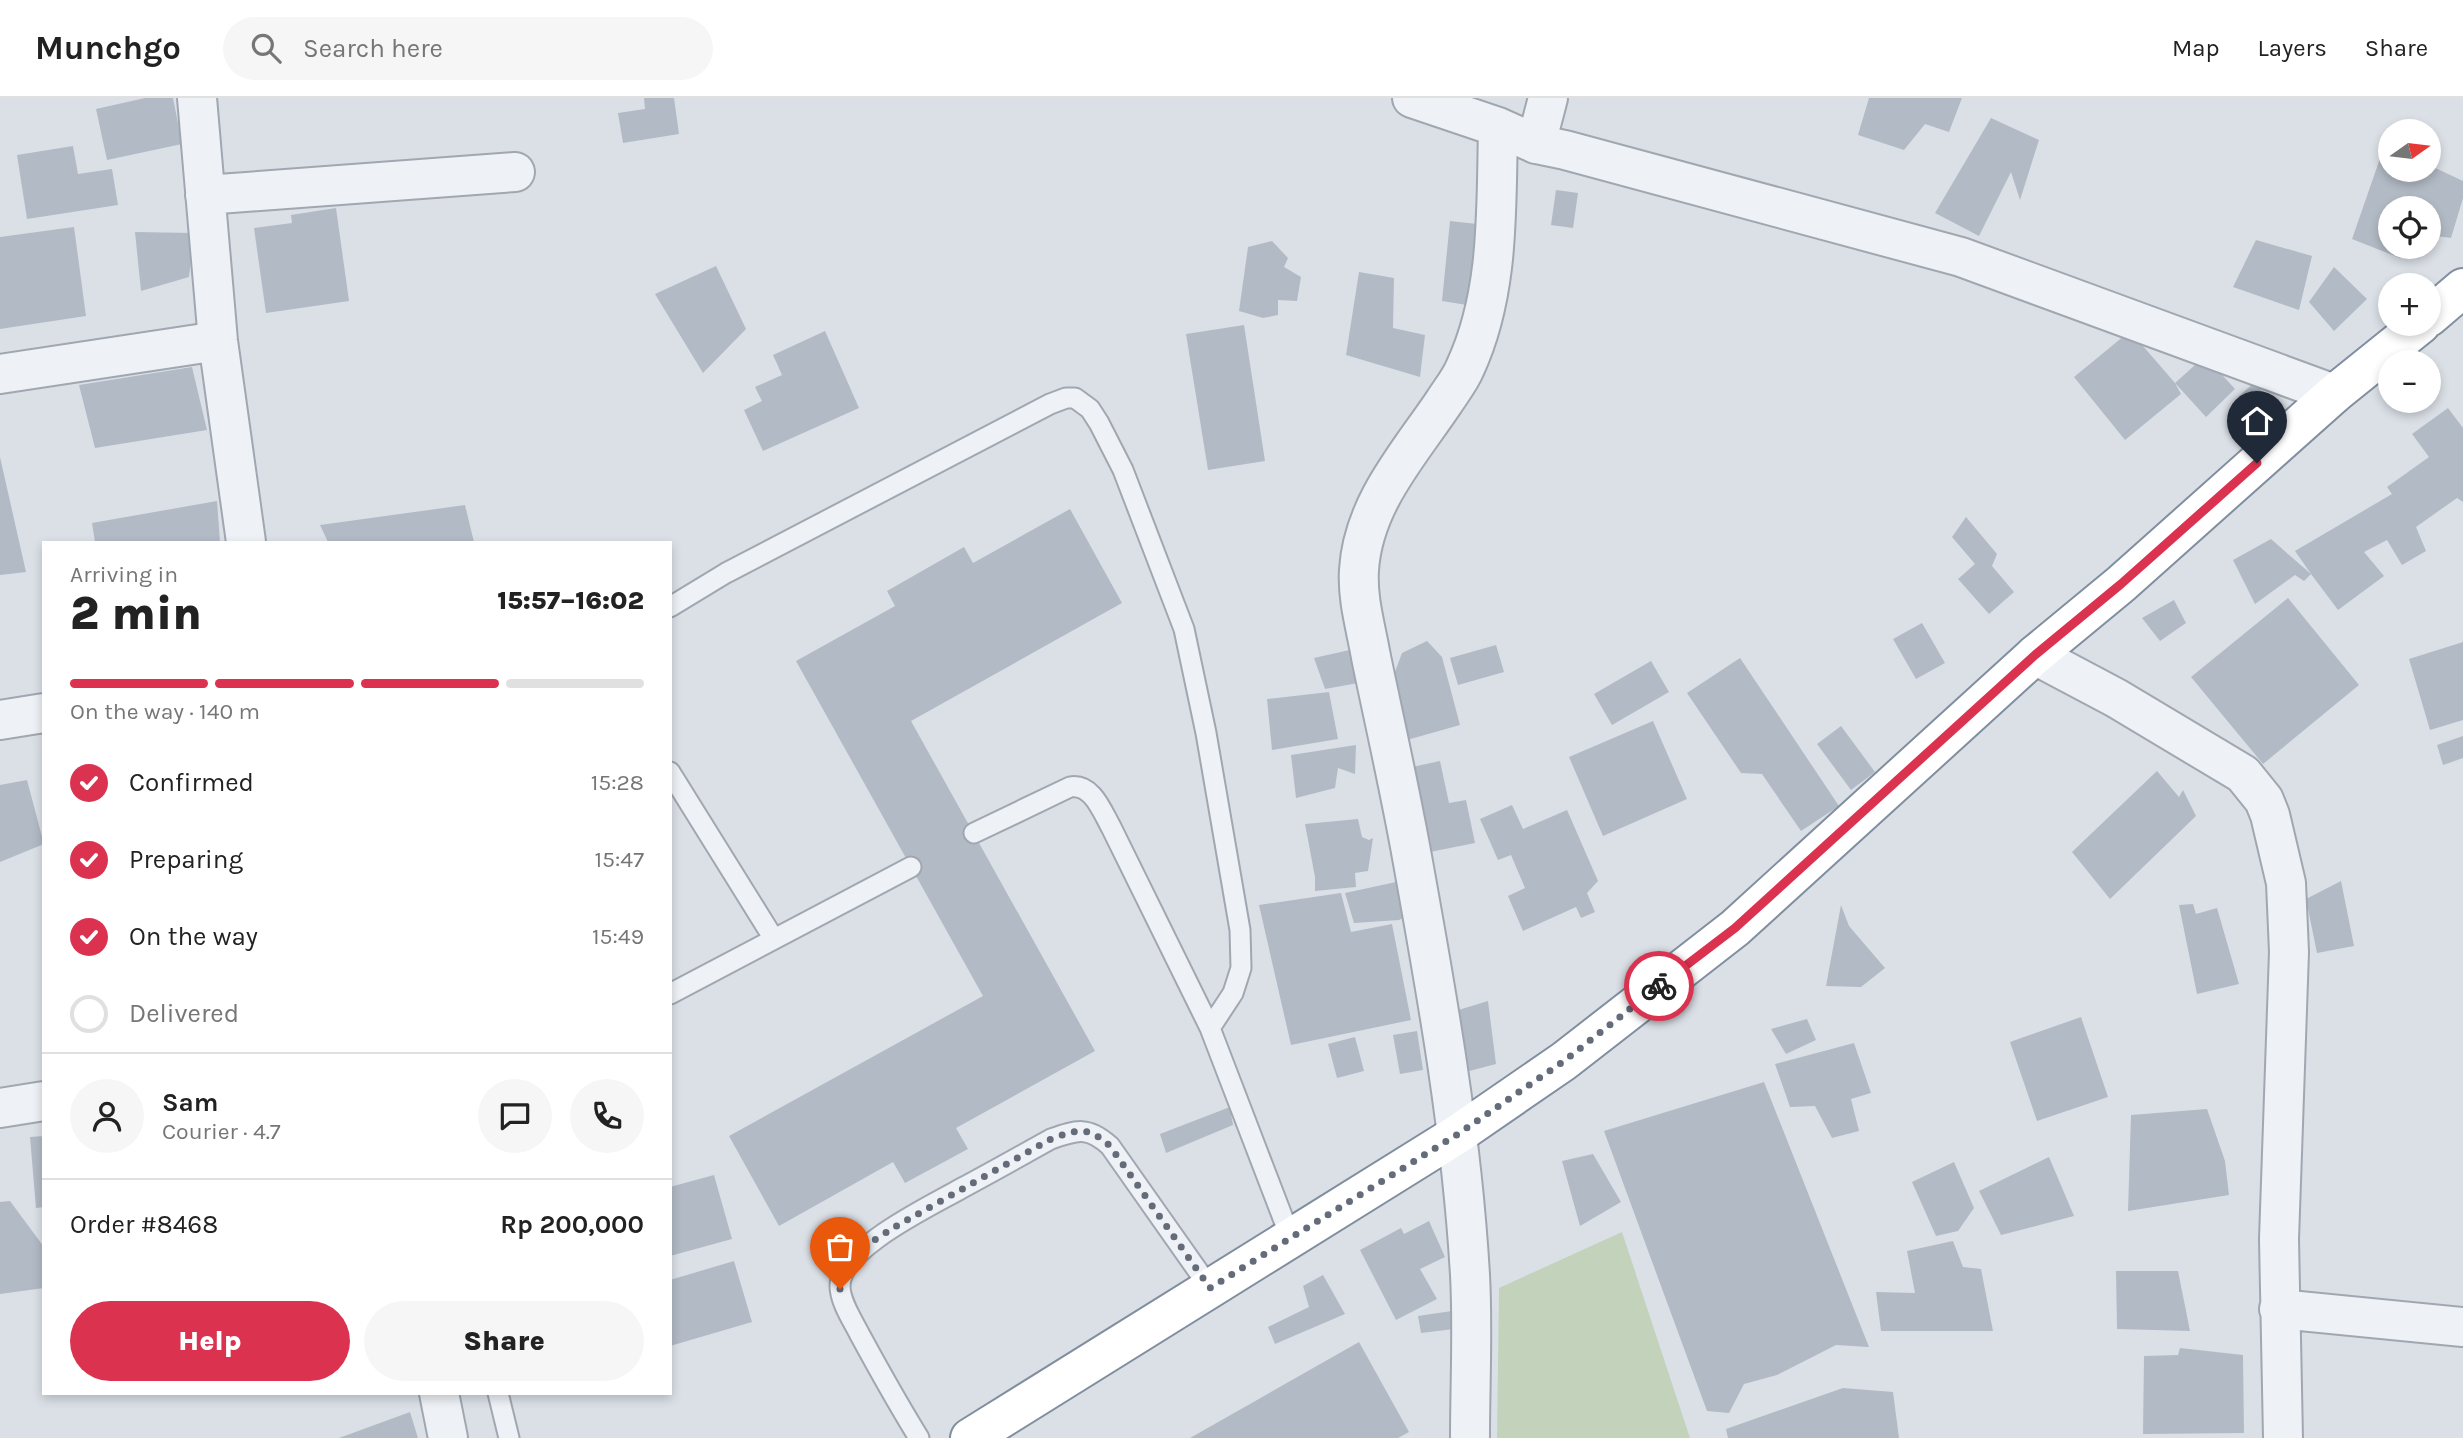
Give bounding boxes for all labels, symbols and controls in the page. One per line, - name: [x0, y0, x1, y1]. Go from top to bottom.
- search box: [223, 17, 713, 80]
- text: Munchgo: [35, 29, 181, 67]
- icon: search: [247, 29, 285, 67]
- text: Search here: [303, 33, 443, 64]
- text: Map: [2172, 34, 2220, 62]
- text: Layers: [2258, 34, 2327, 62]
- text: Share: [2365, 34, 2428, 62]
- north arrow: [2378, 119, 2441, 182]
- map controls: [2378, 119, 2441, 413]
- button: locate: [2378, 196, 2441, 259]
- button: +: [2378, 273, 2441, 336]
- button: −: [2378, 350, 2441, 413]
- pin: [2227, 391, 2287, 463]
- icon: home: [2238, 402, 2276, 440]
- text: Arriving in: [70, 561, 178, 588]
- text: 15:57–16:02: [497, 585, 644, 616]
- text: 2 min: [70, 587, 202, 641]
- text: On the way · 140 m: [70, 698, 260, 725]
- icon: check: [70, 764, 108, 802]
- text: Confirmed: [129, 767, 254, 798]
- text: 15:28: [591, 769, 644, 796]
- icon: check: [70, 841, 108, 879]
- text: Preparing: [129, 844, 243, 875]
- text: 15:47: [594, 846, 644, 873]
- icon: check: [70, 918, 108, 956]
- text: On the way: [129, 921, 258, 952]
- text: 15:49: [592, 923, 644, 950]
- courier: [1624, 951, 1694, 1021]
- icon: bike: [1640, 967, 1678, 1005]
- text: Delivered: [129, 998, 239, 1029]
- button: person: [70, 1079, 144, 1153]
- button: chat: [478, 1079, 552, 1153]
- button: phone: [570, 1079, 644, 1153]
- text: Sam: [162, 1087, 218, 1118]
- text: Courier · 4.7: [162, 1118, 281, 1145]
- text: Order #8468: [70, 1209, 218, 1240]
- text: Rp 200,000: [500, 1209, 644, 1240]
- pin: [810, 1217, 870, 1289]
- icon: bag: [821, 1228, 859, 1266]
- button: Help: [70, 1301, 350, 1381]
- button: Share: [364, 1301, 644, 1381]

